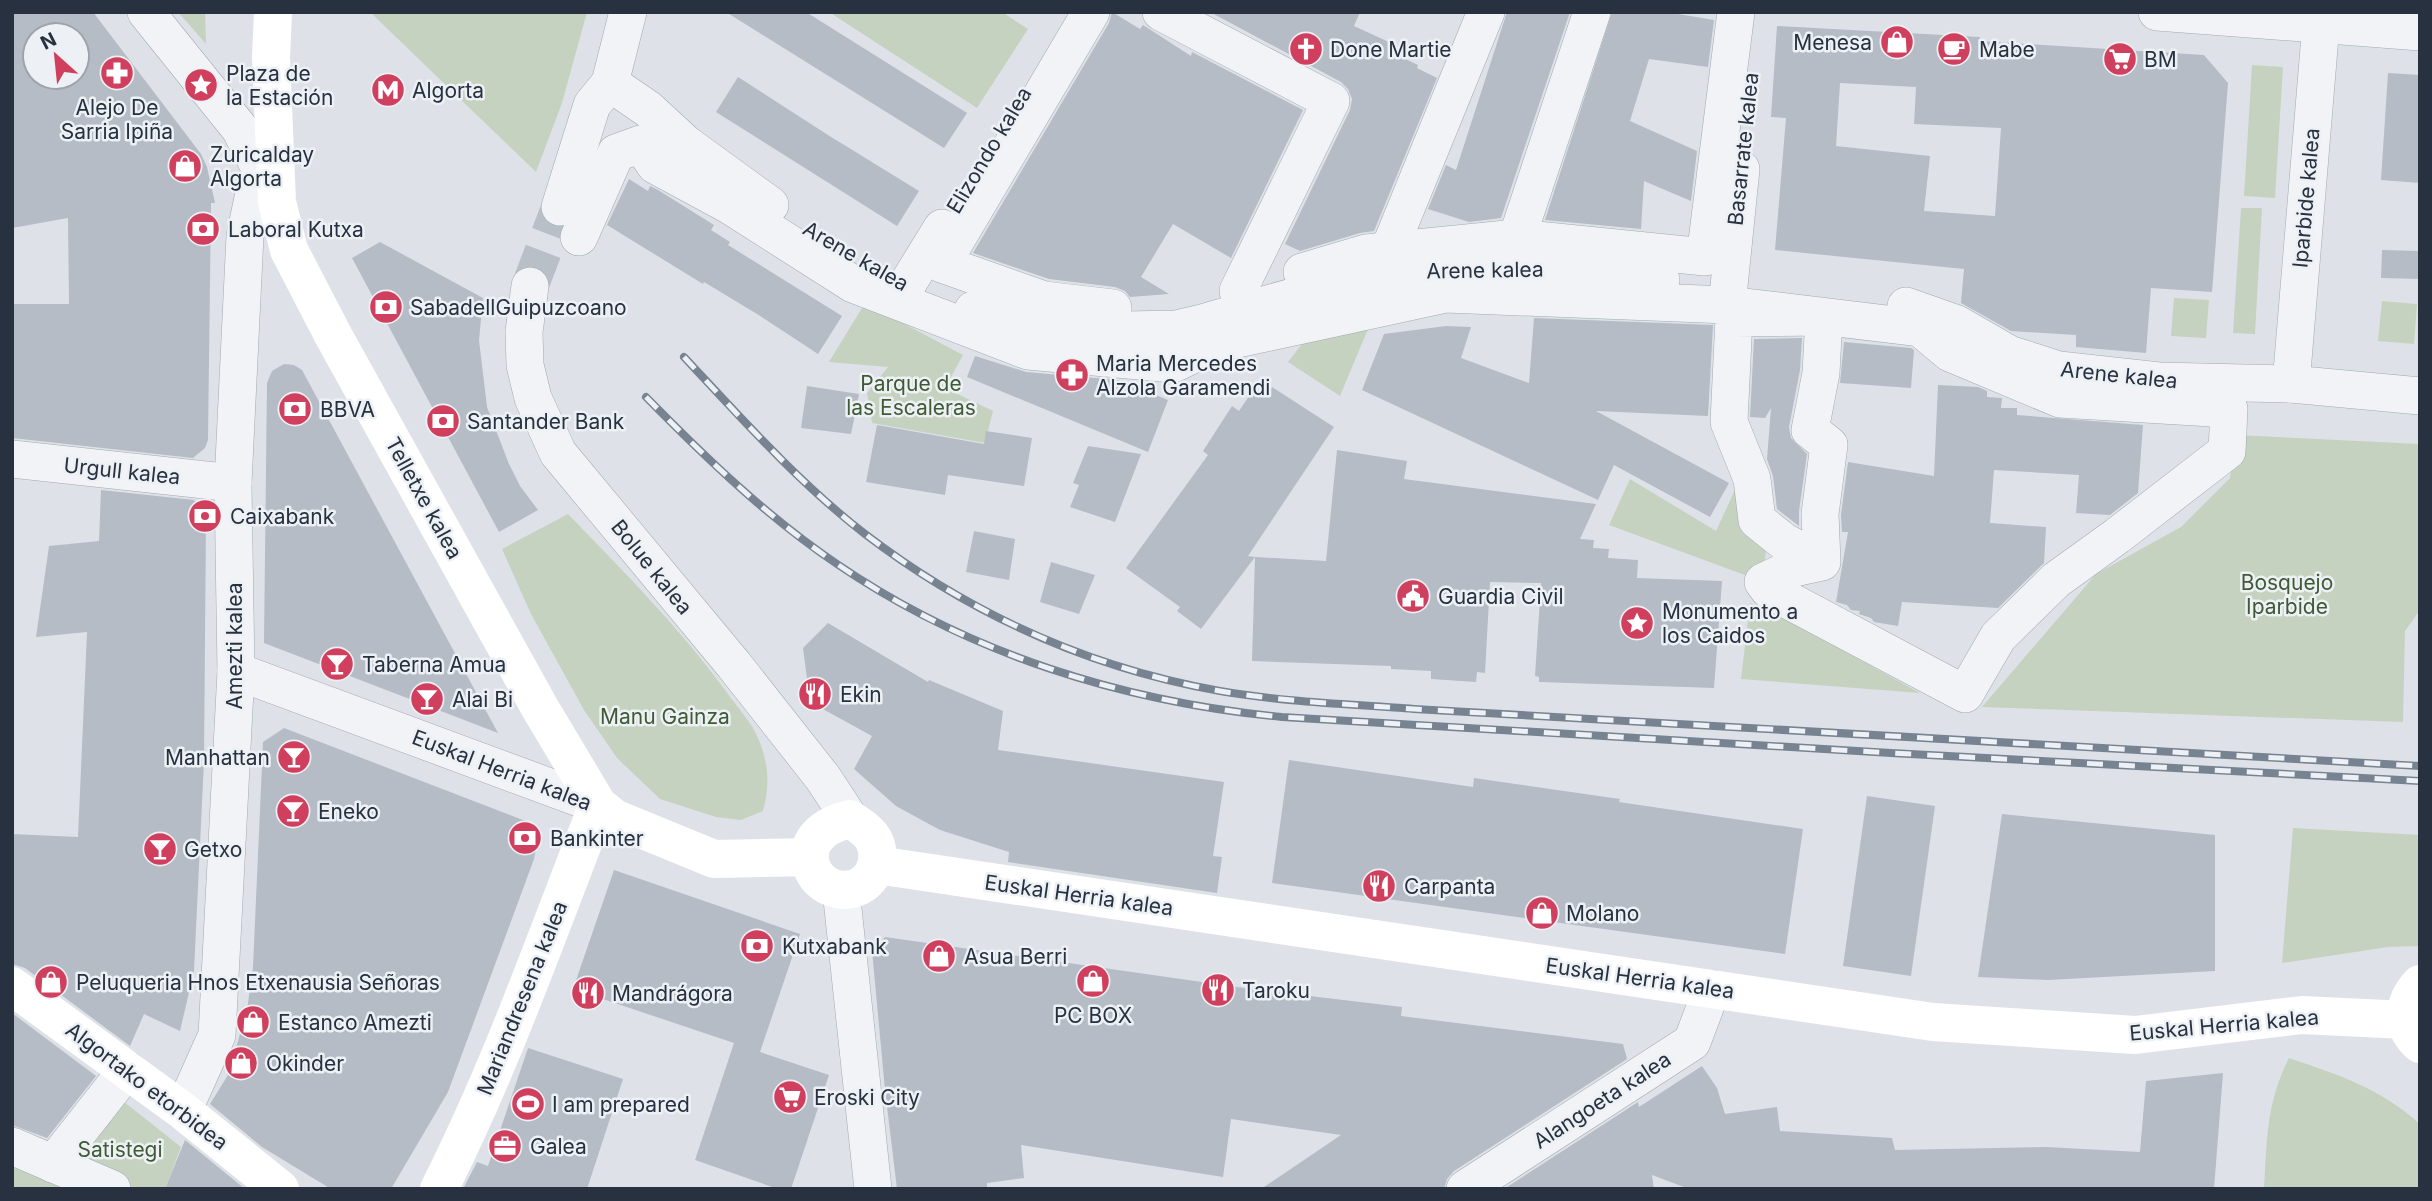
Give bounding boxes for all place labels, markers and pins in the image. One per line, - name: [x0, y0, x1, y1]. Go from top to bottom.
- shop icon: Menesa: [1878, 23, 1916, 61]
- church icon: Done Martie: [1287, 30, 1325, 68]
- place label: Menesa: [1793, 30, 1872, 55]
- cafe icon: Mabe: [1935, 30, 1973, 68]
- place label: Done Martie: [1330, 37, 1452, 62]
- place label: Mabe: [1979, 37, 2035, 62]
- supermarket icon: BM: [2101, 40, 2139, 78]
- place label: BM: [2144, 47, 2177, 72]
- pharmacy icon: Alejo De Sarria Ipiña: [98, 54, 136, 92]
- place label: Plaza de la Estación: [226, 61, 333, 110]
- place icon: Plaza de la Estación: [182, 66, 220, 104]
- metro station icon: Algorta: [369, 71, 407, 109]
- place label: Algorta: [412, 78, 484, 103]
- place label: Alejo De Sarria Ipiña: [61, 95, 173, 144]
- place label: Zuricalday Algorta: [210, 142, 314, 191]
- shop icon: Zuricalday Algorta: [166, 147, 204, 185]
- bank icon: Laboral Kutxa: [184, 210, 222, 248]
- place label: Laboral Kutxa: [228, 217, 364, 242]
- bank icon: SabadellGuipuzcoano: [367, 288, 405, 326]
- place label: SabadellGuipuzcoano: [410, 295, 627, 320]
- place label: Maria Mercedes Alzola Garamendi: [1096, 351, 1270, 400]
- pharmacy icon: Maria Mercedes Alzola Garamendi: [1053, 356, 1091, 394]
- bank icon: BBVA: [276, 390, 314, 428]
- place label: BBVA: [320, 397, 375, 422]
- bank icon: Santander Bank: [424, 402, 462, 440]
- place label: Santander Bank: [467, 409, 625, 434]
- bank icon: Caixabank: [186, 497, 224, 535]
- place label: Caixabank: [230, 504, 335, 529]
- public building icon: Guardia Civil: [1394, 577, 1432, 615]
- place label: Guardia Civil: [1438, 584, 1563, 609]
- place label: Monumento a los Caidos: [1662, 599, 1798, 648]
- place icon: Monumento a los Caidos: [1618, 604, 1656, 642]
- bar icon: Taberna Amua: [318, 645, 356, 683]
- place label: Taberna Amua: [362, 652, 506, 677]
- restaurant icon: Ekin: [796, 675, 834, 713]
- bar icon: Alai Bi: [408, 680, 446, 718]
- place label: Ekin: [840, 682, 882, 707]
- place label: Alai Bi: [452, 687, 513, 712]
- bar icon: Manhattan: [275, 738, 313, 776]
- place label: Manhattan: [165, 745, 270, 770]
- bar icon: Eneko: [274, 792, 312, 830]
- place label: Eneko: [318, 799, 379, 824]
- bank icon: Bankinter: [506, 819, 544, 857]
- place label: Bankinter: [550, 826, 644, 851]
- bar icon: Getxo: [141, 830, 179, 868]
- place label: Getxo: [184, 837, 242, 862]
- restaurant icon: Carpanta: [1360, 867, 1398, 905]
- place label: Carpanta: [1404, 874, 1495, 899]
- shop icon: Molano: [1523, 894, 1561, 932]
- place label: Molano: [1566, 901, 1639, 926]
- bank icon: Kutxabank: [738, 927, 776, 965]
- place label: Kutxabank: [782, 934, 887, 959]
- shop icon: Asua Berri: [920, 937, 958, 975]
- place label: Asua Berri: [964, 944, 1067, 969]
- shop icon: PC BOX: [1074, 962, 1112, 1000]
- shop icon: Peluqueria Hnos Etxenausia Señoras: [32, 963, 70, 1001]
- place label: Peluqueria Hnos Etxenausia Señoras: [76, 970, 440, 995]
- restaurant icon: Taroku: [1199, 971, 1237, 1009]
- restaurant icon: Mandrágora: [569, 974, 607, 1012]
- place label: Taroku: [1242, 978, 1310, 1003]
- place label: Mandrágora: [612, 981, 733, 1006]
- shop icon: Estanco Amezti: [234, 1003, 272, 1041]
- place label: PC BOX: [1054, 1003, 1132, 1028]
- place label: Estanco Amezti: [278, 1010, 432, 1035]
- shop icon: Okinder: [222, 1044, 260, 1082]
- place label: Okinder: [266, 1051, 344, 1076]
- supermarket icon: Eroski City: [771, 1078, 809, 1116]
- sports icon: I am prepared: [509, 1085, 547, 1123]
- place label: Eroski City: [814, 1085, 920, 1110]
- place label: I am prepared: [552, 1092, 690, 1117]
- office icon: Galea: [486, 1127, 524, 1165]
- place label: Galea: [530, 1134, 587, 1159]

